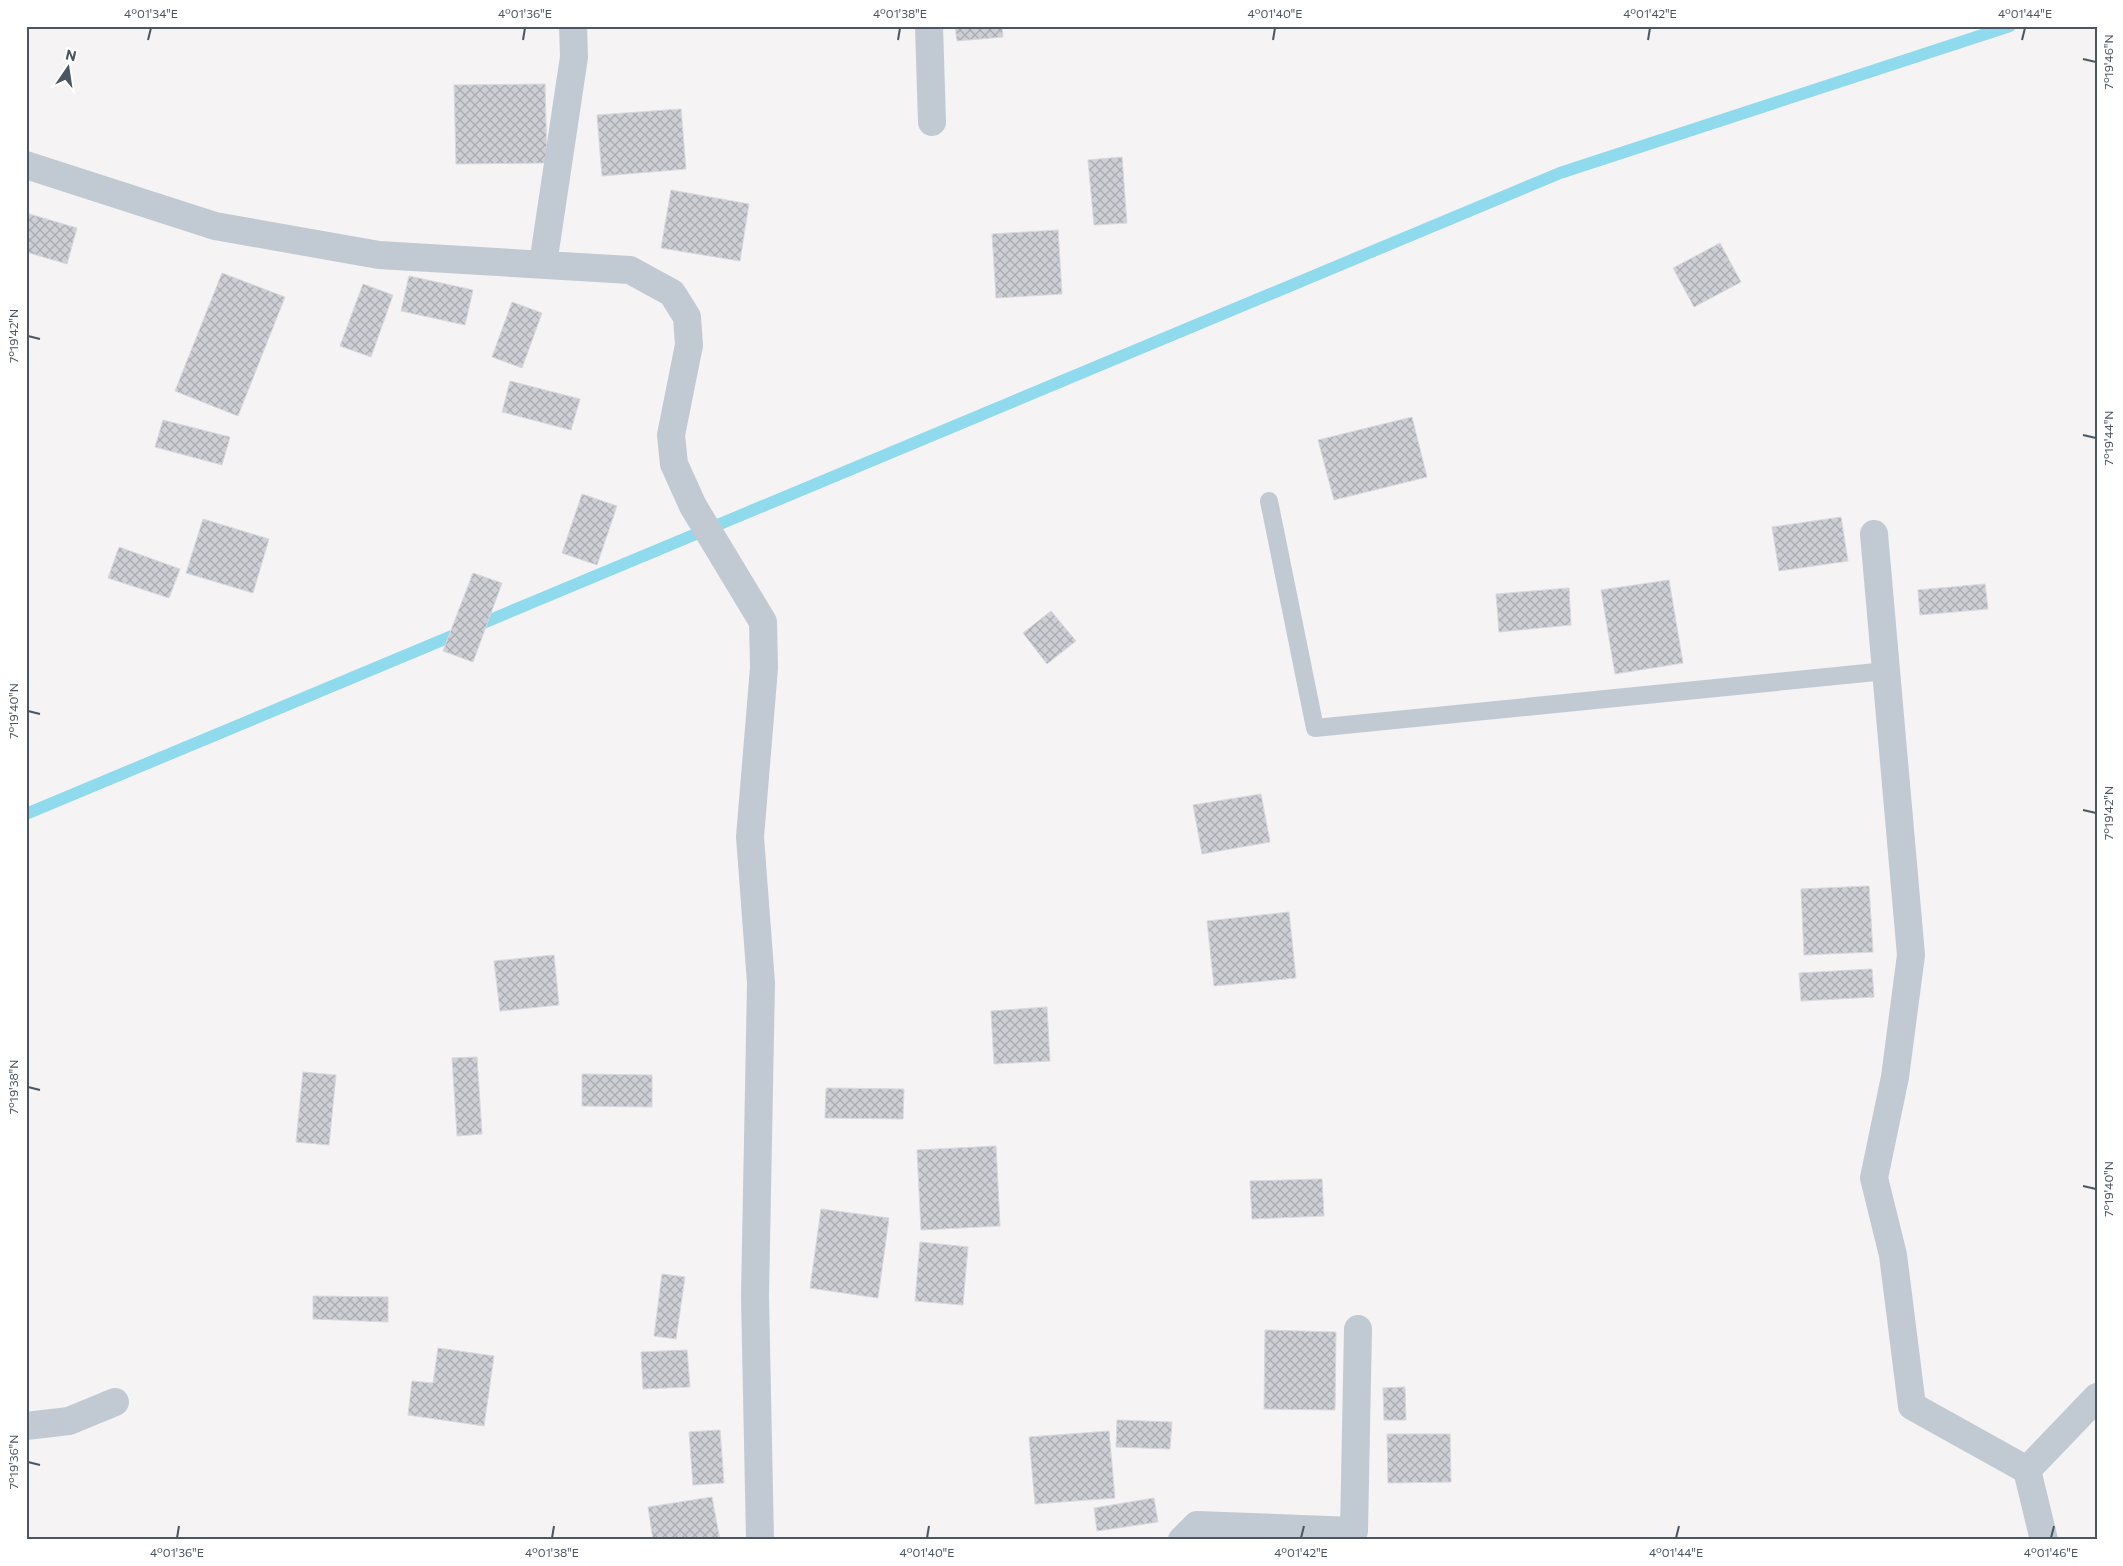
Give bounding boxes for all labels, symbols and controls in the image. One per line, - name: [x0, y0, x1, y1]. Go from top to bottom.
- text: 4°01'34"E: [124, 6, 178, 20]
- text: 4°01'36"E: [498, 6, 552, 20]
- text: 4°01'38"E: [873, 6, 927, 20]
- text: 4°01'40"E: [1248, 6, 1302, 20]
- text: 4°01'42"E: [1623, 6, 1677, 20]
- text: 4°01'44"E: [1998, 6, 2052, 20]
- text: 7°19'46"N: [2101, 35, 2115, 89]
- north arrow: [42, 42, 92, 92]
- text: N: [64, 45, 78, 64]
- text: 7°19'42"N: [6, 309, 20, 363]
- text: 7°19'44"N: [2101, 411, 2115, 465]
- text: 7°19'40"N: [6, 683, 20, 739]
- text: 7°19'42"N: [2101, 786, 2115, 840]
- text: 7°19'38"N: [6, 1060, 20, 1114]
- text: 7°19'40"N: [2101, 1161, 2115, 1217]
- text: 7°19'36"N: [6, 1435, 20, 1489]
- text: 4°01'36"E: [150, 1545, 204, 1559]
- text: 4°01'38"E: [525, 1545, 579, 1559]
- text: 4°01'40"E: [900, 1545, 954, 1559]
- text: 4°01'42"E: [1274, 1545, 1328, 1559]
- text: 4°01'44"E: [1649, 1545, 1703, 1559]
- text: 4°01'46"E: [2024, 1545, 2078, 1559]

